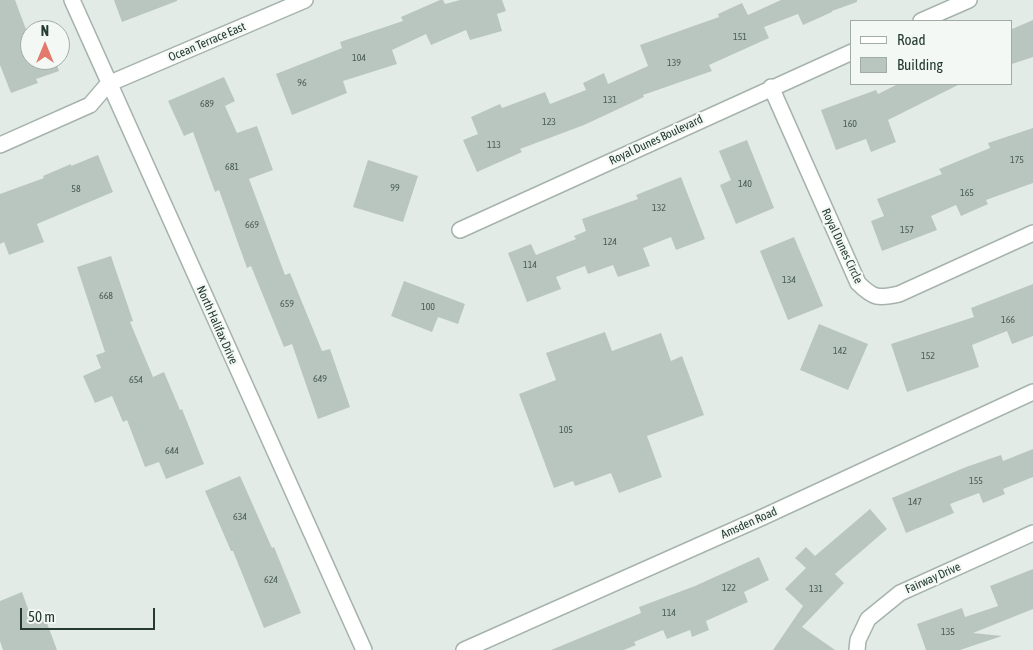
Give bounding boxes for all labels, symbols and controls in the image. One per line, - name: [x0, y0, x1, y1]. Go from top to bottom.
- street label: Ocean Terrace East: [166, 19, 248, 65]
- north arrow: [20, 20, 70, 70]
- legend: [850, 20, 1013, 85]
- text: N: [41, 23, 49, 39]
- house number: 151: [733, 31, 747, 43]
- text: Road: [897, 31, 926, 48]
- house number: 104: [352, 52, 366, 64]
- text: Building: [897, 56, 943, 73]
- house number: 139: [667, 57, 681, 69]
- house number: 96: [297, 77, 307, 89]
- house number: 131: [603, 94, 617, 106]
- house number: 689: [200, 98, 214, 110]
- street label: Royal Dunes Boulevard: [607, 112, 705, 168]
- house number: 123: [542, 116, 556, 128]
- house number: 160: [843, 118, 857, 130]
- house number: 113: [487, 139, 501, 151]
- house number: 175: [1010, 154, 1024, 166]
- house number: 681: [225, 161, 239, 173]
- house number: 140: [738, 178, 752, 190]
- house number: 99: [390, 182, 400, 194]
- house number: 58: [71, 183, 81, 195]
- house number: 165: [960, 187, 974, 199]
- house number: 132: [652, 202, 666, 214]
- street label: Royal Dunes Circle: [818, 206, 866, 286]
- house number: 669: [245, 219, 259, 231]
- house number: 157: [900, 224, 914, 236]
- house number: 124: [603, 236, 617, 248]
- house number: 114: [523, 259, 537, 271]
- house number: 134: [782, 274, 796, 286]
- street label: North Halifax Drive: [193, 284, 241, 366]
- house number: 668: [99, 290, 113, 302]
- house number: 659: [280, 298, 294, 310]
- house number: 100: [421, 301, 435, 313]
- house number: 166: [1001, 314, 1015, 326]
- house number: 142: [833, 345, 847, 357]
- house number: 152: [921, 350, 935, 362]
- house number: 649: [313, 373, 327, 385]
- house number: 654: [129, 374, 143, 386]
- house number: 105: [559, 424, 573, 436]
- house number: 644: [165, 445, 179, 457]
- house number: 155: [969, 475, 983, 487]
- house number: 147: [908, 496, 922, 508]
- street label: Amsden Road: [719, 504, 779, 542]
- house number: 634: [233, 511, 247, 523]
- street label: Fairway Drive: [903, 559, 963, 597]
- house number: 624: [264, 574, 278, 586]
- house number: 122: [722, 582, 736, 594]
- house number: 131: [809, 583, 823, 595]
- scale bar: [22, 598, 158, 630]
- house number: 114: [662, 607, 676, 619]
- text: 50 m: [28, 608, 55, 625]
- house number: 135: [941, 626, 955, 638]

